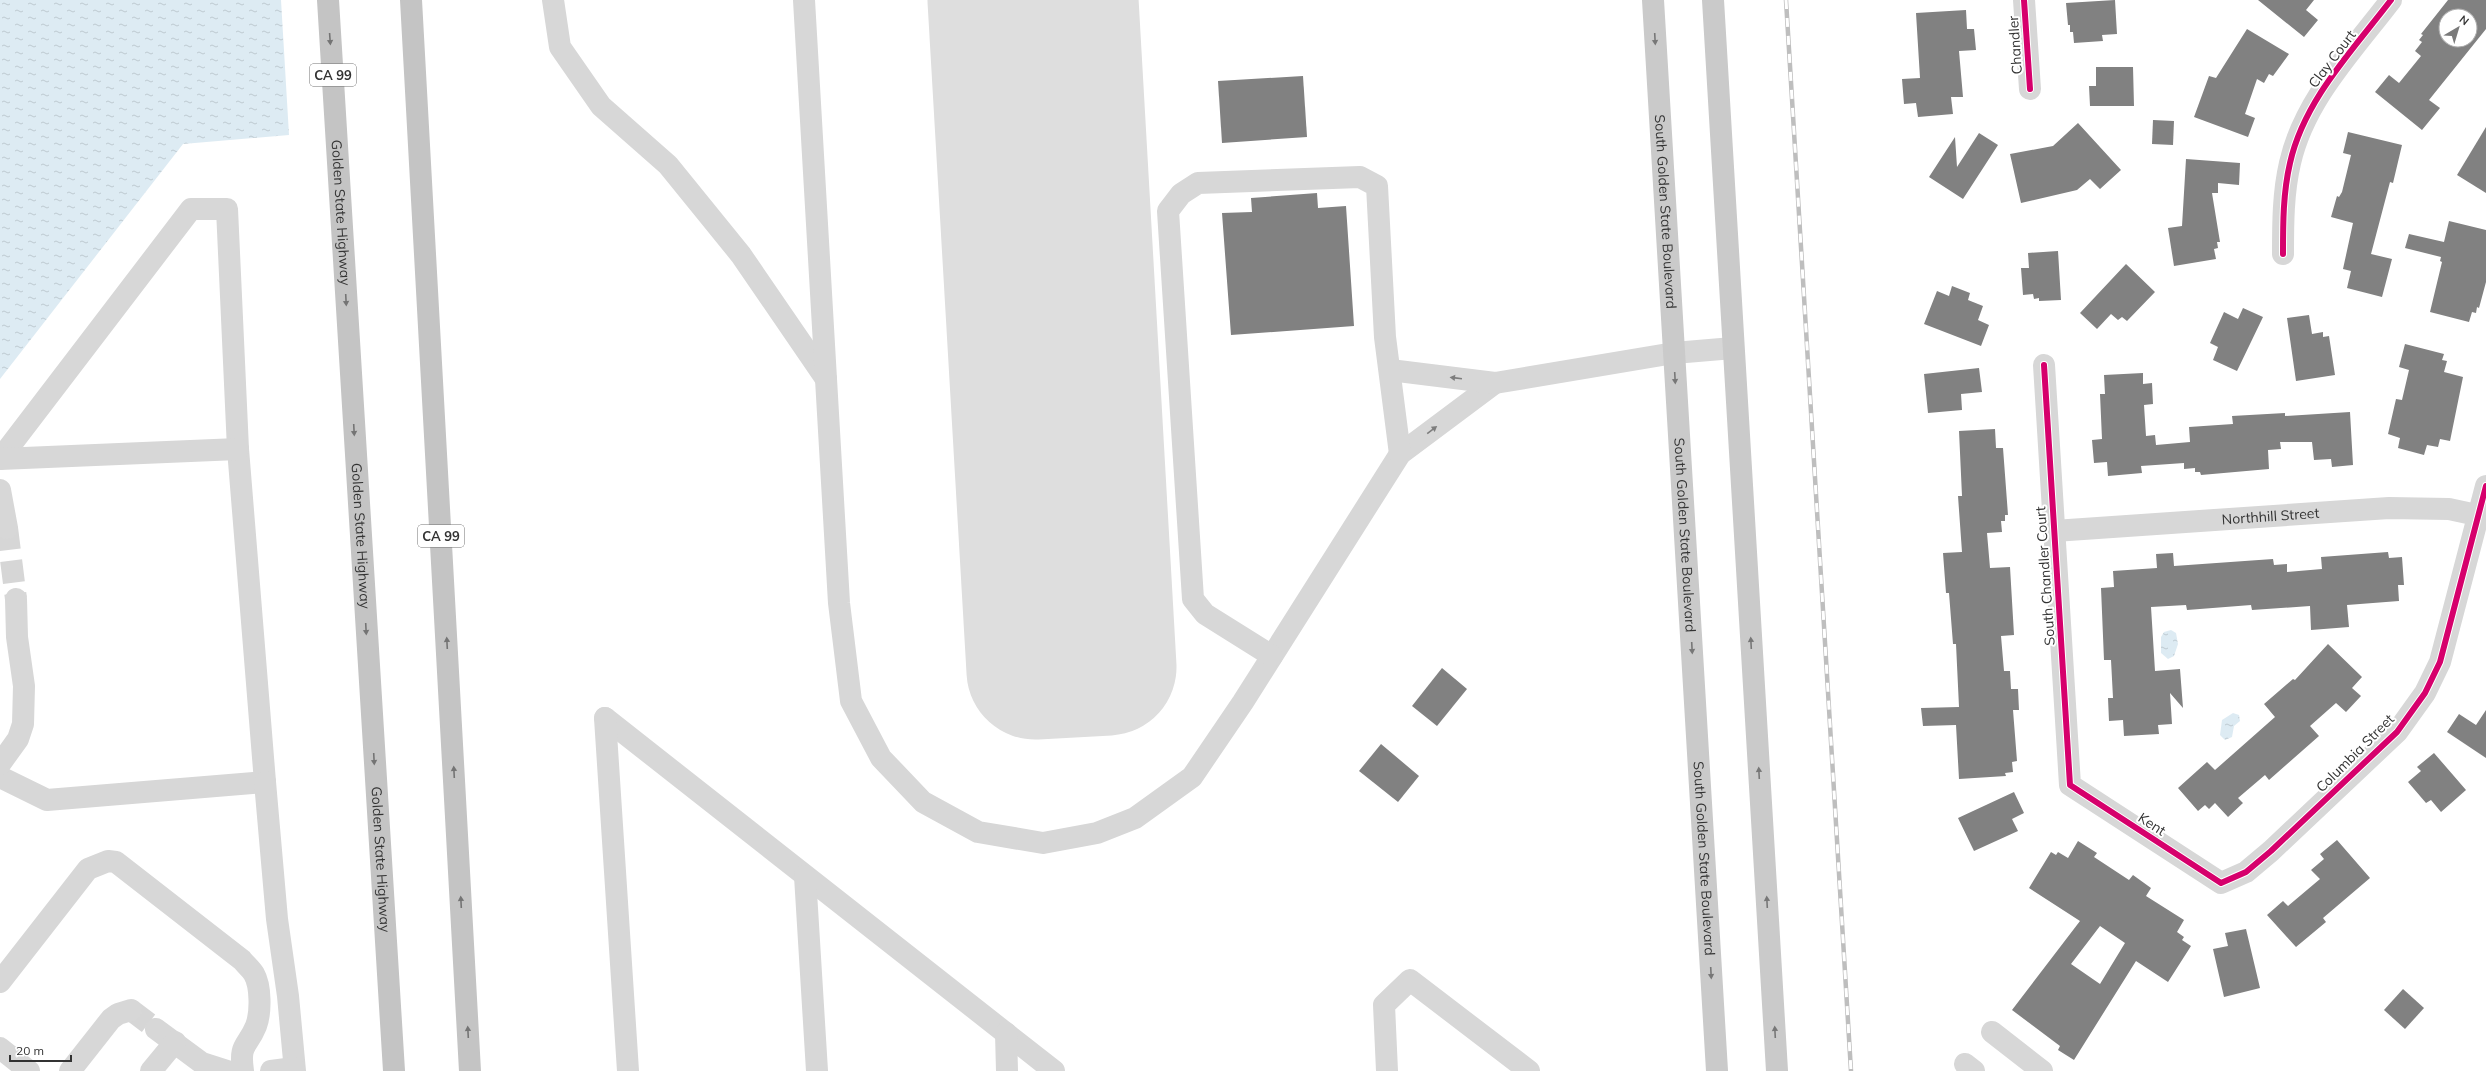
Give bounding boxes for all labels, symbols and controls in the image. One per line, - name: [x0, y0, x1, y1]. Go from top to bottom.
- north arrow: [2438, 8, 2478, 48]
- text: N: [2457, 12, 2472, 28]
- street label: Chandler: [2004, 14, 2026, 75]
- street label: Clay Court: [2304, 26, 2360, 92]
- one-way arrow: [327, 33, 334, 45]
- one-way arrow: [1651, 33, 1658, 45]
- road number: CA 99: [310, 64, 356, 86]
- street label: South Golden State Boulevard: [1651, 114, 1680, 309]
- street label: Golden State Highway: [328, 139, 355, 287]
- one-way arrow: [343, 294, 350, 306]
- one-way arrow: [1672, 372, 1679, 384]
- one-way arrow: [1450, 375, 1462, 381]
- one-way arrow: [351, 424, 358, 436]
- one-way arrow: [1426, 426, 1437, 434]
- street label: South Golden State Boulevard: [1670, 437, 1700, 633]
- street label: Golden State Highway: [348, 463, 375, 610]
- street label: Northhill Street: [2221, 504, 2320, 528]
- street label: South Chandler Court: [2031, 506, 2059, 646]
- road number: CA 99: [418, 525, 464, 547]
- one-way arrow: [363, 623, 370, 635]
- one-way arrow: [443, 637, 450, 649]
- one-way arrow: [1748, 637, 1755, 649]
- one-way arrow: [1688, 642, 1695, 654]
- street label: Columbia Street: [2312, 710, 2398, 796]
- one-way arrow: [371, 753, 378, 765]
- street label: South Golden State Boulevard: [1690, 761, 1719, 956]
- one-way arrow: [450, 766, 457, 778]
- one-way arrow: [1756, 766, 1762, 779]
- street label: Golden State Highway: [367, 786, 394, 933]
- street label: Kent: [2135, 808, 2169, 840]
- one-way arrow: [457, 896, 464, 908]
- one-way arrow: [1763, 896, 1770, 908]
- one-way arrow: [1708, 967, 1715, 979]
- one-way arrow: [465, 1025, 471, 1038]
- one-way arrow: [1771, 1026, 1778, 1038]
- scale bar: [10, 1037, 71, 1063]
- text: 20 m: [16, 1043, 44, 1058]

